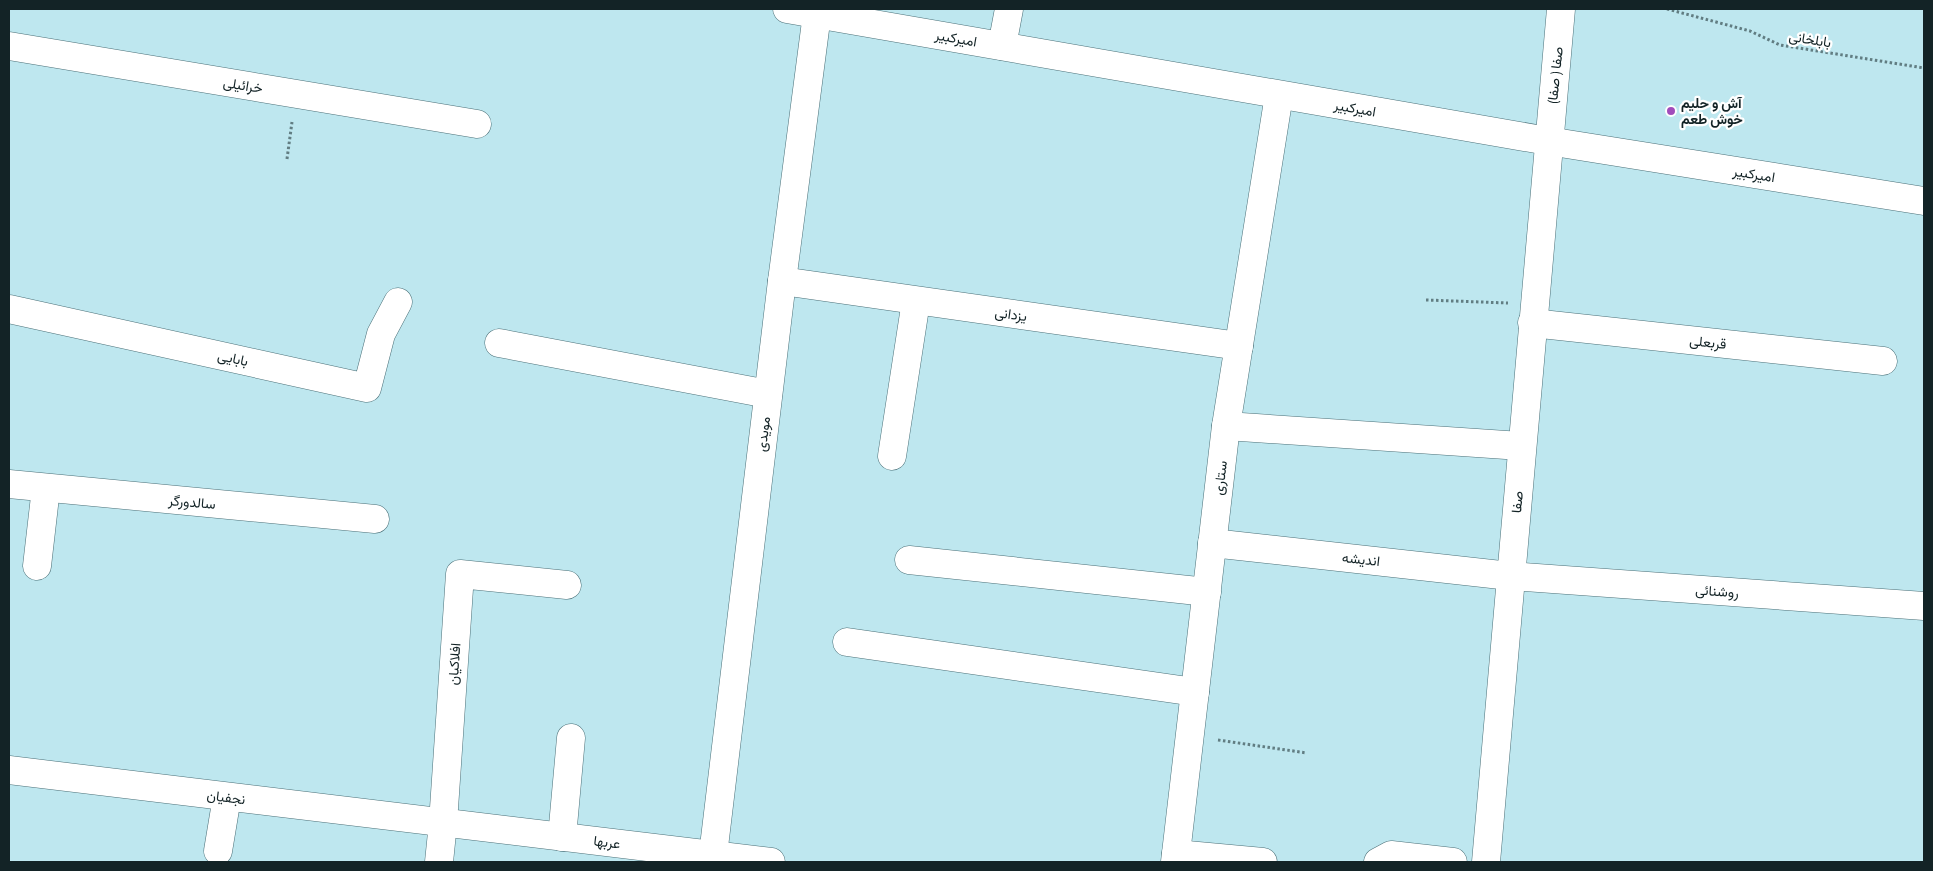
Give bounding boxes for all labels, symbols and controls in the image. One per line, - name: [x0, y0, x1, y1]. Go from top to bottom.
- street label: امیرکبیر: [933, 25, 978, 51]
- street label: بابلخانی: [1788, 27, 1832, 51]
- street label: صفا ( صفا): [1543, 45, 1567, 104]
- street label: خرائیلی: [222, 73, 264, 97]
- place label: آش و حلیم خوش طعم: [1681, 94, 1743, 128]
- street label: امیرکبیر: [1332, 95, 1377, 121]
- marker: آش و حلیم خوش طعم: [1665, 105, 1677, 117]
- street label: امیرکبیر: [1731, 162, 1776, 186]
- street label: یزدانی: [994, 303, 1028, 325]
- street label: قربعلی: [1689, 331, 1727, 353]
- street label: بابایی: [216, 346, 250, 370]
- street label: مویدی: [752, 415, 774, 453]
- street label: ستاری: [1209, 460, 1231, 496]
- street label: صفا: [1507, 490, 1527, 514]
- street label: سالدورگر: [167, 491, 216, 513]
- street label: اندیشه: [1341, 548, 1381, 570]
- street label: روشنائی: [1695, 581, 1740, 602]
- street label: افلاکیان: [444, 642, 464, 686]
- street label: نجفیان: [206, 786, 246, 808]
- street label: عربها: [592, 831, 622, 853]

